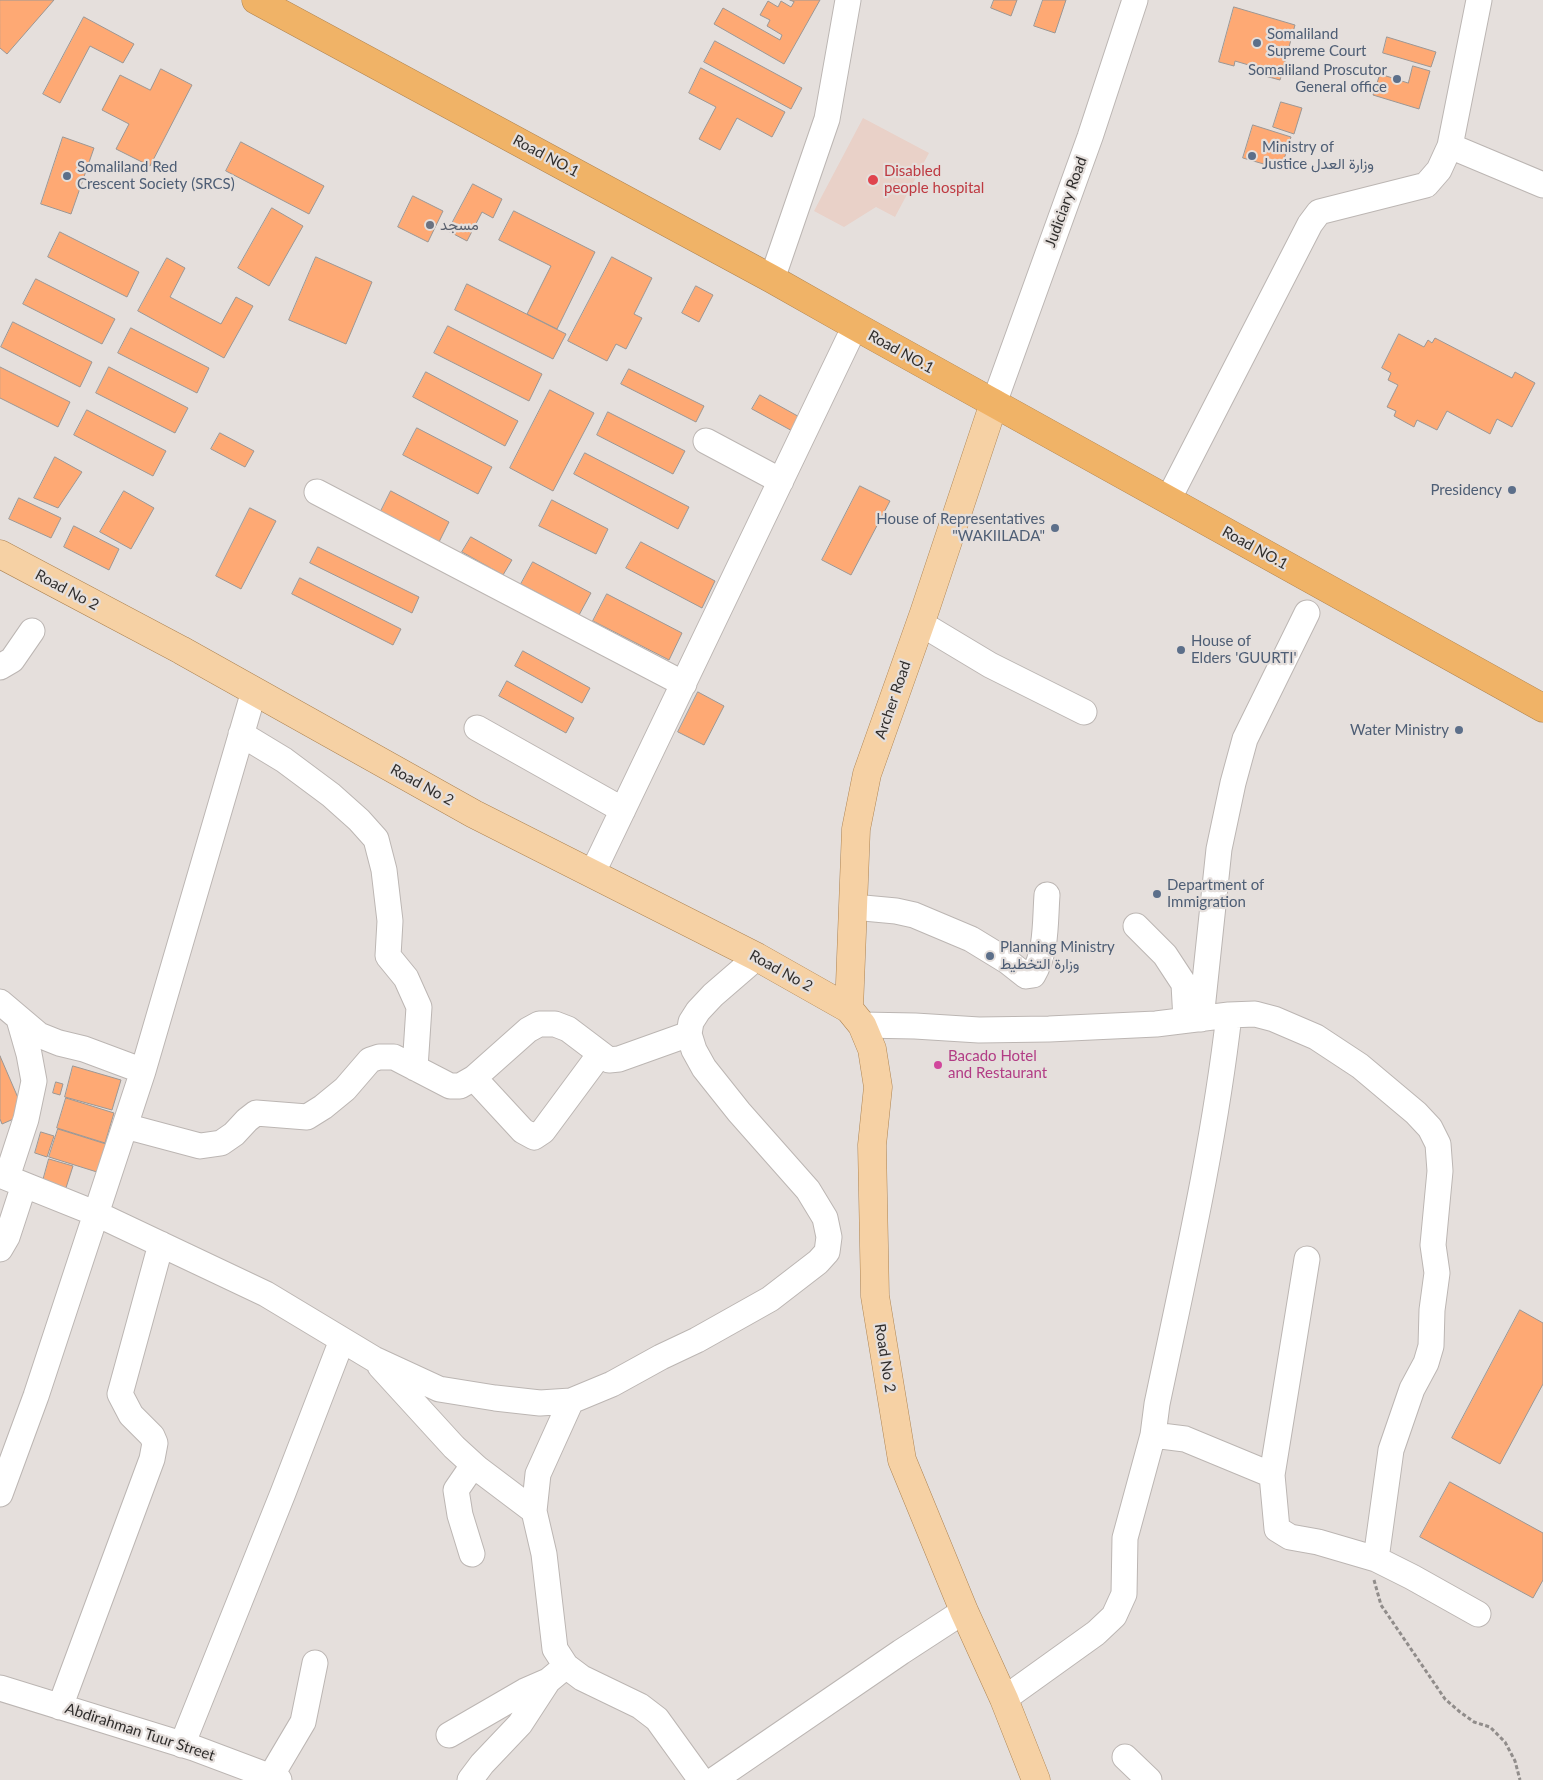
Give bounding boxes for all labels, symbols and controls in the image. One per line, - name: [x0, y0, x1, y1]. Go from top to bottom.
- place label: Somaliland Supreme Court: [1267, 25, 1367, 60]
- marker: Somaliland Supreme Court: [1251, 37, 1263, 49]
- place label: Somaliland Proscutor General office: [1248, 61, 1387, 96]
- marker: Somaliland Proscutor General office: [1391, 73, 1403, 85]
- street label: Road NO.1: [510, 131, 582, 181]
- place label: Ministry of Justice وزارة العدل: [1262, 138, 1374, 173]
- marker: Ministry of Justice وزارة العدل: [1246, 150, 1258, 162]
- street label: Judiciary Road: [1041, 154, 1091, 250]
- place label: Somaliland Red Crescent Society (SRCS): [77, 158, 235, 193]
- place label: Disabled people hospital: [884, 162, 984, 197]
- marker: Somaliland Red Crescent Society (SRCS): [61, 170, 73, 182]
- marker: Disabled people hospital: [866, 173, 880, 187]
- place label: مسجد: [440, 216, 479, 234]
- marker: مسجد: [424, 219, 436, 231]
- street label: Road NO.1: [865, 327, 937, 377]
- place label: Presidency: [1430, 481, 1502, 499]
- marker: Presidency: [1506, 484, 1518, 496]
- place label: House of Representatives "WAKIILADA": [876, 510, 1045, 545]
- marker: House of Representatives "WAKIILADA": [1049, 522, 1061, 534]
- street label: Road NO.1: [1219, 523, 1291, 573]
- street label: Road No 2: [32, 566, 102, 614]
- place label: House of Elders 'GUURTI': [1191, 632, 1296, 667]
- marker: House of Elders 'GUURTI': [1175, 644, 1187, 656]
- street label: Archer Road: [871, 659, 915, 741]
- place label: Water Ministry: [1350, 721, 1449, 739]
- marker: Water Ministry: [1453, 724, 1465, 736]
- street label: Road No 2: [387, 760, 457, 810]
- place label: Department of Immigration: [1167, 876, 1264, 911]
- marker: Department of Immigration: [1151, 888, 1163, 900]
- place label: Planning Ministry وزارة التخطيط: [1000, 938, 1115, 973]
- street label: Road No 2: [746, 946, 816, 996]
- marker: Planning Ministry وزارة التخطيط: [984, 950, 996, 962]
- place label: Bacado Hotel and Restaurant: [948, 1047, 1047, 1082]
- marker: Bacado Hotel and Restaurant: [932, 1059, 944, 1071]
- street label: Road No 2: [871, 1322, 899, 1394]
- street label: Abdirahman Tuur Street: [63, 1699, 217, 1765]

